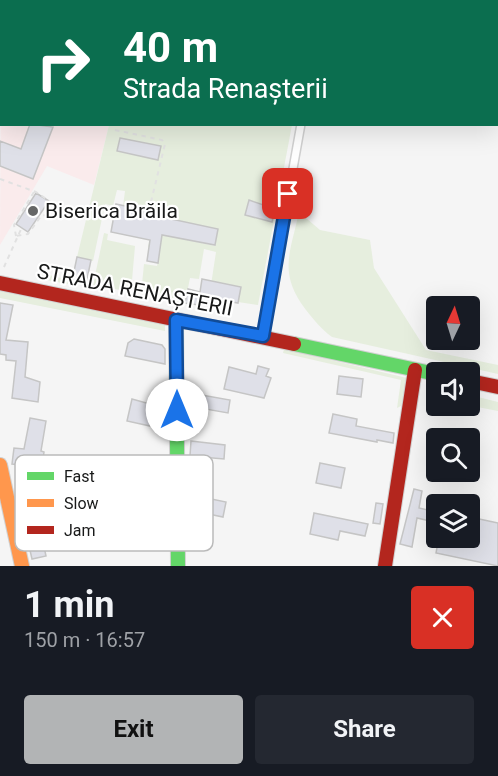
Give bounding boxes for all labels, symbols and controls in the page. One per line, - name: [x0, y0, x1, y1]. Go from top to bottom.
- text: 40 m: [123, 23, 218, 72]
- icon: right: [24, 24, 102, 102]
- text: Strada Renașterii: [123, 73, 328, 105]
- pin: [262, 168, 313, 219]
- icon: arrive: [271, 177, 304, 210]
- place label: Biserica Brăila: [45, 199, 178, 223]
- marker: Biserica Brăila: [26, 204, 40, 218]
- street label: STRADA RENAȘTERII: [35, 259, 235, 321]
- north arrow: [426, 296, 480, 350]
- map controls: [426, 296, 480, 548]
- button: sound: [426, 362, 480, 416]
- position arrow: [145, 378, 209, 442]
- button: search: [426, 428, 480, 482]
- legend: [15, 455, 213, 551]
- text: Fast: [64, 467, 95, 486]
- text: Slow: [64, 494, 99, 513]
- button: layers: [426, 494, 480, 548]
- text: Jam: [64, 521, 96, 540]
- text: 1 min: [24, 584, 115, 626]
- button: close: [411, 586, 474, 649]
- text: 150 m · 16:57: [24, 628, 145, 652]
- button: Exit: [24, 695, 243, 764]
- button: Share: [255, 695, 474, 764]

